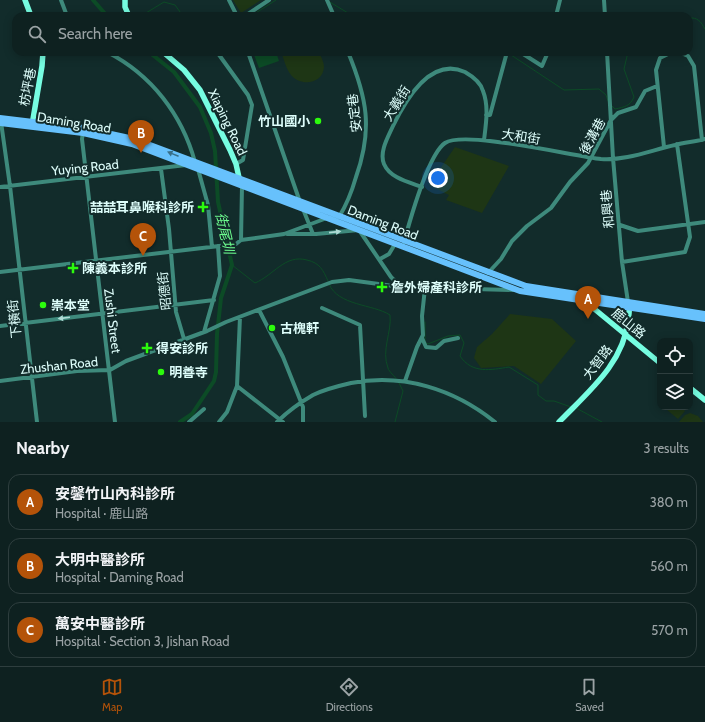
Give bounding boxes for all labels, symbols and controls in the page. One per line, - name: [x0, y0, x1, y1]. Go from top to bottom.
- search box: [12, 12, 693, 56]
- icon: search: [26, 23, 48, 45]
- text: Search here: [58, 25, 133, 43]
- street label: 枋坪巷: [15, 66, 39, 108]
- street label: 大義街: [379, 82, 413, 124]
- street label: Xiaping Road: [205, 86, 251, 158]
- street label: 安定巷: [344, 93, 364, 133]
- street label: Daming Road: [36, 108, 112, 136]
- place label: 竹山國小: [258, 113, 311, 129]
- street label: 後溝巷: [576, 115, 608, 157]
- marker: 竹山國小: [313, 116, 323, 126]
- pin: B: [128, 120, 154, 153]
- street label: 大和街: [500, 125, 542, 147]
- one-way arrow: [167, 150, 179, 156]
- street label: Yuying Road: [50, 156, 119, 179]
- your location: [428, 168, 448, 188]
- street label: 和興巷: [597, 189, 617, 229]
- place label: 喆喆耳鼻喉科診所: [90, 199, 194, 215]
- marker: 喆喆耳鼻喉科診所: [197, 201, 209, 213]
- street label: Daming Road: [345, 201, 421, 243]
- water label: 街尾圳: [212, 211, 239, 257]
- pin: C: [130, 223, 156, 256]
- one-way arrow: [329, 229, 341, 236]
- place label: 陳義本診所: [82, 260, 147, 276]
- marker: 陳義本診所: [67, 262, 79, 274]
- street label: 昭德街: [154, 271, 174, 311]
- place label: 詹外婦產科診所: [391, 279, 482, 295]
- marker: 詹外婦產科診所: [376, 281, 388, 293]
- pin: A: [575, 286, 601, 319]
- street label: Zushi Street: [101, 288, 125, 355]
- place label: 崇本堂: [51, 297, 90, 313]
- street label: 下橫街: [4, 299, 24, 339]
- marker: 崇本堂: [38, 300, 48, 310]
- street label: 鹿山路: [609, 305, 649, 341]
- one-way arrow: [58, 315, 70, 322]
- place label: 古槐軒: [280, 320, 319, 336]
- marker: 古槐軒: [267, 323, 277, 333]
- map controls: [657, 338, 693, 410]
- button: locate: [657, 338, 693, 374]
- place label: 得安診所: [156, 340, 208, 356]
- marker: 得安診所: [141, 342, 153, 354]
- street label: 大智路: [579, 342, 615, 382]
- street label: Zhushan Road: [19, 353, 99, 377]
- place label: 明善寺: [169, 364, 208, 380]
- marker: 明善寺: [156, 367, 166, 377]
- button: layers: [657, 374, 693, 410]
- text: Nearby: [16, 438, 69, 458]
- text: 3 results: [643, 440, 689, 456]
- text: 安馨竹山內科診所: [55, 485, 175, 503]
- text: A: [26, 494, 34, 510]
- text: 380 m: [650, 494, 688, 510]
- text: Hospital · 鹿山路: [55, 505, 148, 521]
- text: 大明中醫診所: [55, 551, 145, 569]
- text: B: [26, 558, 34, 574]
- text: 560 m: [650, 558, 688, 574]
- text: Hospital · Daming Road: [55, 569, 184, 585]
- text: 萬安中醫診所: [55, 615, 145, 633]
- text: C: [26, 622, 34, 638]
- text: 570 m: [651, 622, 688, 638]
- text: Hospital · Section 3, Jishan Road: [55, 633, 230, 649]
- tab: Map: [101, 676, 123, 714]
- tab: Directions: [326, 676, 373, 714]
- tab: Saved: [575, 676, 604, 714]

